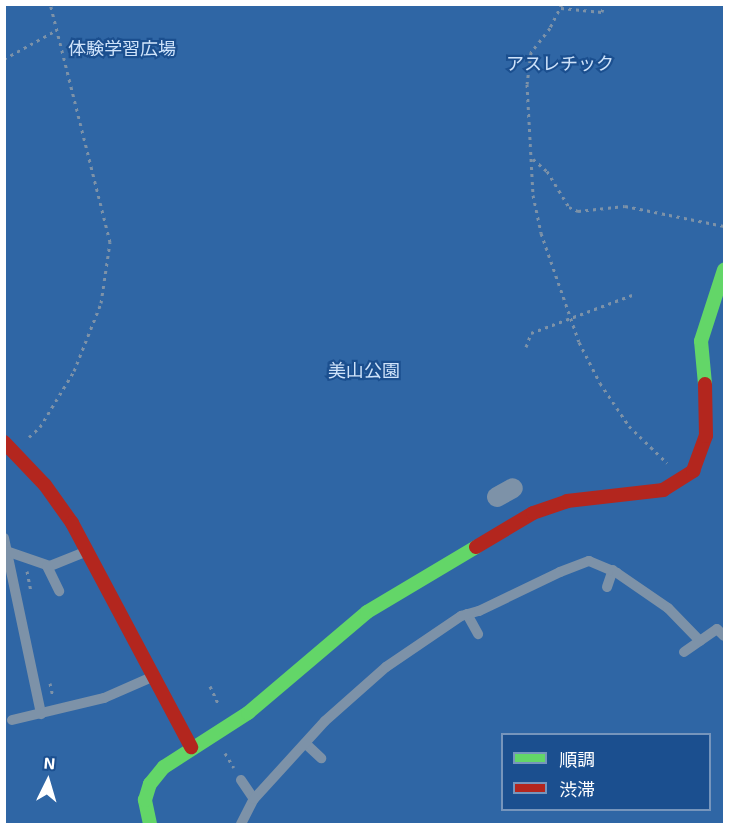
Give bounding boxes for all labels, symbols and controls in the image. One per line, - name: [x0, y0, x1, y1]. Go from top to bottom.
- park label: 体験学習広場: [68, 37, 176, 59]
- park label: アスレチック: [506, 52, 614, 74]
- park label: 美山公園: [328, 359, 400, 381]
- legend: [501, 733, 711, 811]
- text: 順調: [559, 748, 595, 770]
- north arrow: [18, 751, 78, 811]
- text: N: [43, 753, 56, 773]
- text: 渋滞: [559, 778, 595, 800]

